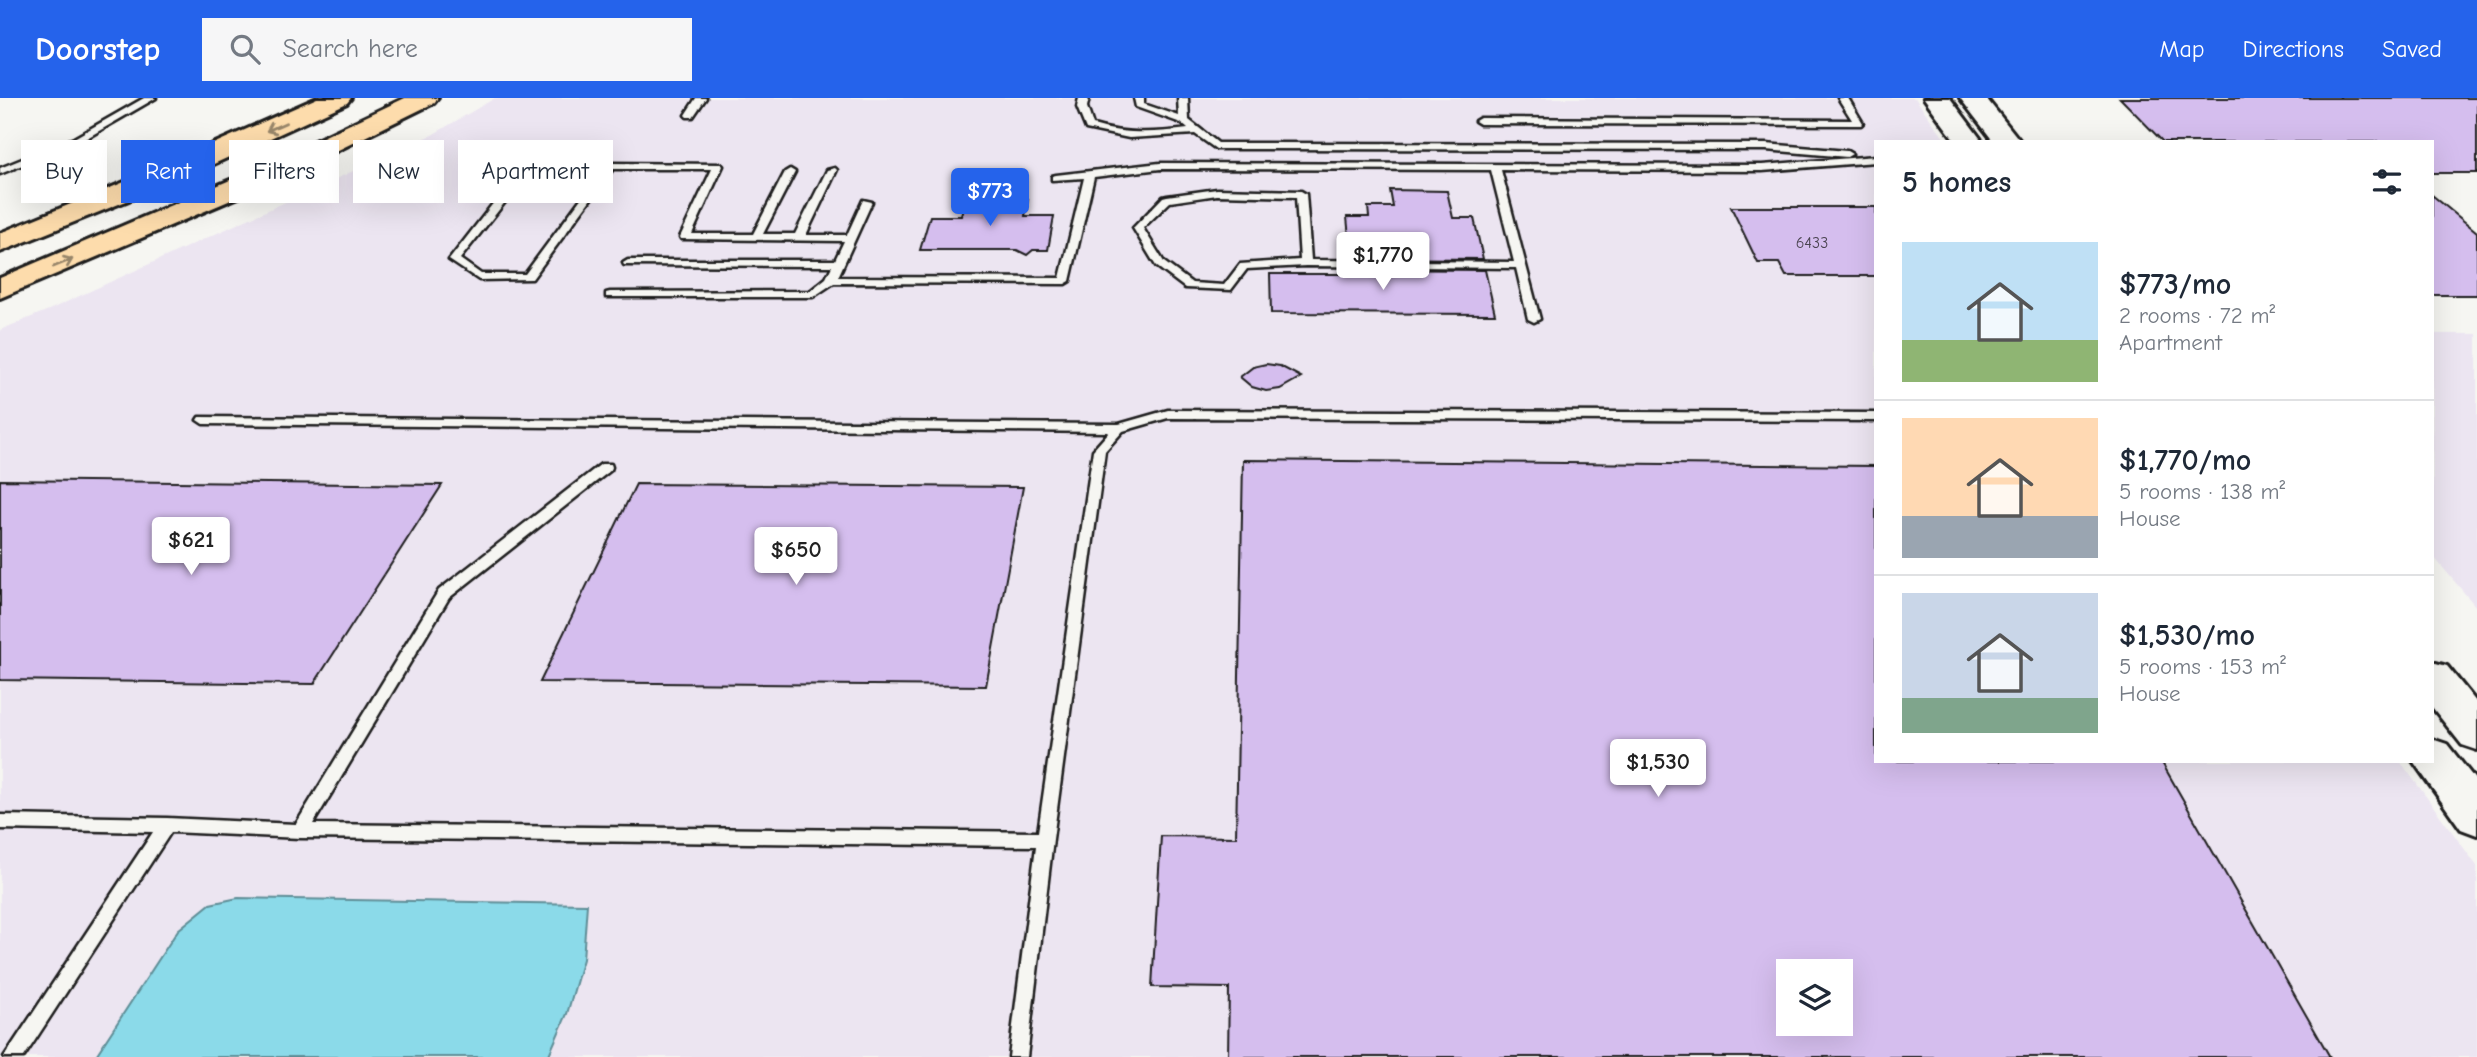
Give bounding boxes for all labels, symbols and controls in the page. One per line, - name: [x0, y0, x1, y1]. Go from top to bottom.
- search box: [202, 18, 692, 81]
- text: Doorstep: [35, 30, 160, 68]
- icon: search: [226, 30, 264, 68]
- text: Search here: [282, 34, 418, 64]
- text: Map: [2159, 35, 2205, 63]
- text: Directions: [2243, 35, 2344, 63]
- text: Saved: [2382, 35, 2442, 63]
- one-way arrow: [266, 121, 288, 134]
- chip: Buy: [21, 140, 107, 203]
- chip: Rent: [121, 140, 215, 203]
- chip: Filters: [229, 140, 339, 203]
- chip: New: [353, 140, 444, 203]
- chip: Apartment: [458, 140, 613, 203]
- icon: filters: [2368, 163, 2406, 201]
- text: 5 homes: [1902, 165, 2011, 200]
- pin: $773: [949, 169, 1031, 228]
- text: $773: [967, 177, 1013, 204]
- pin: $1,770: [1326, 232, 1440, 292]
- house number: 6433: [1796, 234, 1828, 252]
- text: $1,770: [1352, 241, 1414, 268]
- one-way arrow: [52, 256, 74, 269]
- text: $773/mo: [2119, 267, 2231, 302]
- icon: home: [1958, 270, 2042, 354]
- text: 2 rooms · 72 m²: [2119, 302, 2275, 329]
- text: Apartment: [2119, 329, 2222, 356]
- text: $1,770/mo: [2119, 443, 2251, 478]
- icon: home: [1958, 446, 2042, 530]
- text: 5 rooms · 138 m²: [2119, 478, 2285, 505]
- text: House: [2119, 505, 2181, 532]
- pin: $621: [150, 518, 232, 577]
- text: $621: [168, 526, 214, 553]
- pin: $650: [755, 528, 837, 587]
- text: $650: [770, 536, 822, 563]
- text: $1,530/mo: [2119, 618, 2255, 653]
- icon: home: [1958, 621, 2042, 705]
- text: 5 rooms · 153 m²: [2119, 653, 2286, 680]
- text: House: [2119, 680, 2181, 707]
- pin: $1,530: [1601, 740, 1715, 799]
- text: $1,530: [1626, 748, 1690, 775]
- map controls: [1776, 959, 1853, 1036]
- button: layers: [1776, 959, 1853, 1036]

